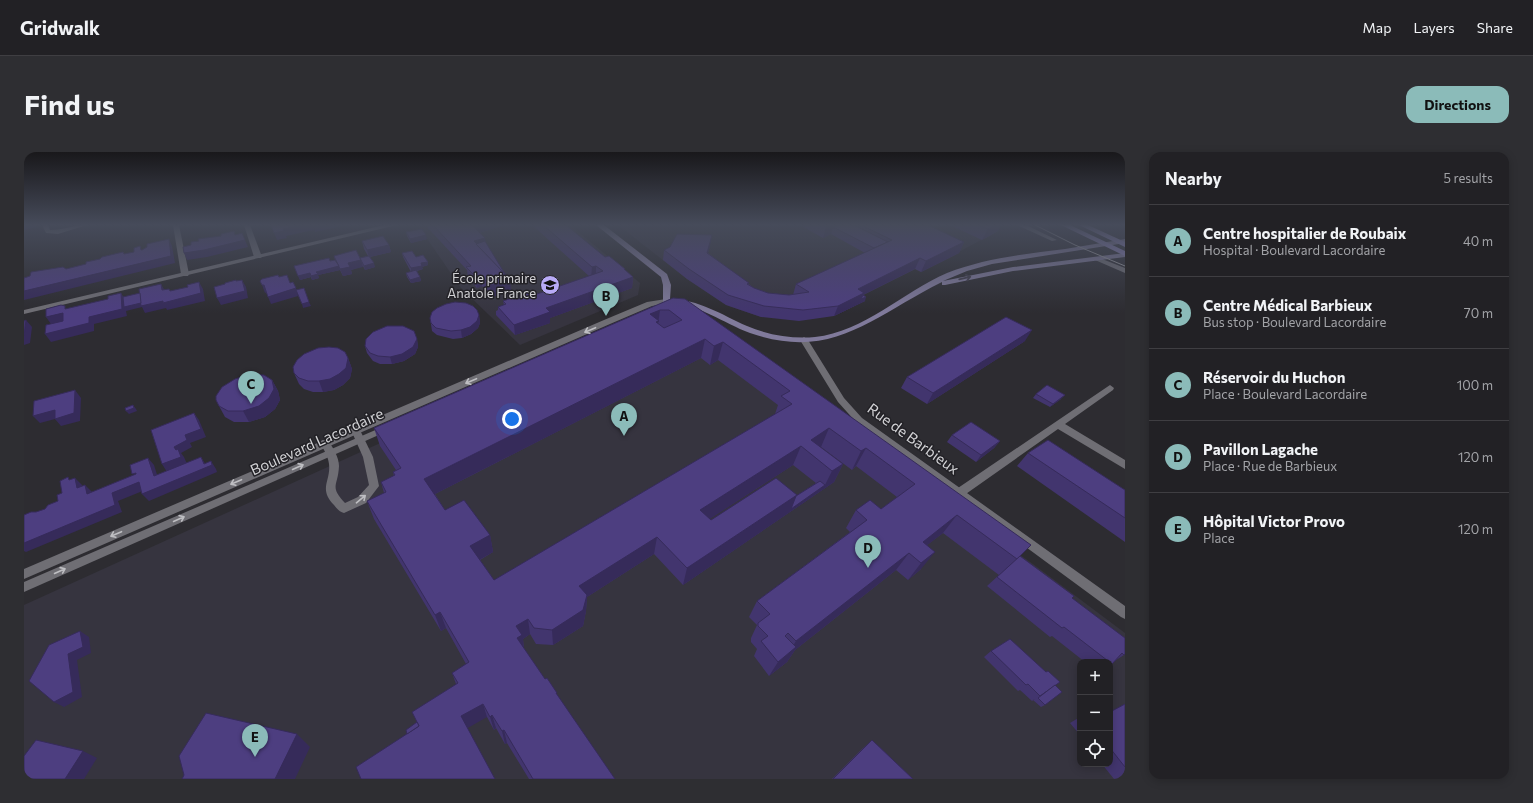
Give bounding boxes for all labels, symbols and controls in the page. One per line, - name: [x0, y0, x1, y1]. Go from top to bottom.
- text: Gridwalk: [20, 16, 100, 39]
- text: Map: [1363, 19, 1391, 36]
- text: Layers: [1413, 19, 1455, 36]
- text: Share: [1477, 19, 1513, 36]
- button: Directions: [1406, 86, 1509, 123]
- text: Find us: [24, 87, 115, 121]
- text: Nearby: [1165, 168, 1222, 189]
- text: 5 results: [1443, 170, 1493, 186]
- text: Centre hospitalier de Roubaix: [1203, 224, 1406, 242]
- text: A: [1173, 233, 1183, 249]
- text: 40 m: [1463, 233, 1493, 249]
- text: Hospital · Boulevard Lacordaire: [1203, 242, 1385, 258]
- place label: École primaire Anatole France: [447, 269, 536, 301]
- school or university icon: École primaire Anatole France: [539, 274, 561, 296]
- one-way arrow: [959, 274, 972, 281]
- pin: B: [593, 283, 619, 316]
- text: Centre Médical Barbieux: [1203, 296, 1372, 314]
- text: B: [1174, 305, 1182, 321]
- text: 70 m: [1464, 305, 1493, 321]
- text: Bus stop · Boulevard Lacordaire: [1203, 314, 1386, 330]
- one-way arrow: [585, 326, 597, 334]
- text: Réservoir du Huchon: [1203, 368, 1345, 386]
- pin: C: [238, 371, 264, 404]
- one-way arrow: [465, 377, 477, 385]
- text: C: [1174, 377, 1182, 393]
- text: 100 m: [1457, 377, 1493, 393]
- text: Place · Boulevard Lacordaire: [1203, 386, 1367, 402]
- street label: Rue de Barbieux: [864, 399, 963, 478]
- pin: A: [611, 403, 637, 436]
- street label: Boulevard Lacordaire: [247, 404, 386, 479]
- your location: [502, 409, 522, 429]
- text: Pavillon Lagache: [1203, 440, 1318, 458]
- text: D: [1173, 449, 1183, 465]
- text: 120 m: [1458, 449, 1493, 465]
- text: Place · Rue de Barbieux: [1203, 458, 1337, 474]
- one-way arrow: [291, 463, 303, 470]
- one-way arrow: [230, 479, 242, 486]
- one-way arrow: [356, 495, 367, 503]
- text: Hôpital Victor Provo: [1203, 512, 1345, 530]
- one-way arrow: [172, 515, 184, 522]
- text: E: [1174, 521, 1182, 537]
- text: 120 m: [1458, 521, 1493, 537]
- one-way arrow: [111, 530, 123, 538]
- text: Place: [1203, 530, 1235, 546]
- pin: D: [855, 535, 881, 568]
- one-way arrow: [53, 567, 65, 574]
- map controls: [1077, 659, 1113, 767]
- button: +: [1077, 659, 1113, 695]
- button: −: [1077, 695, 1113, 731]
- pin: E: [242, 724, 268, 757]
- button: locate: [1077, 731, 1113, 767]

